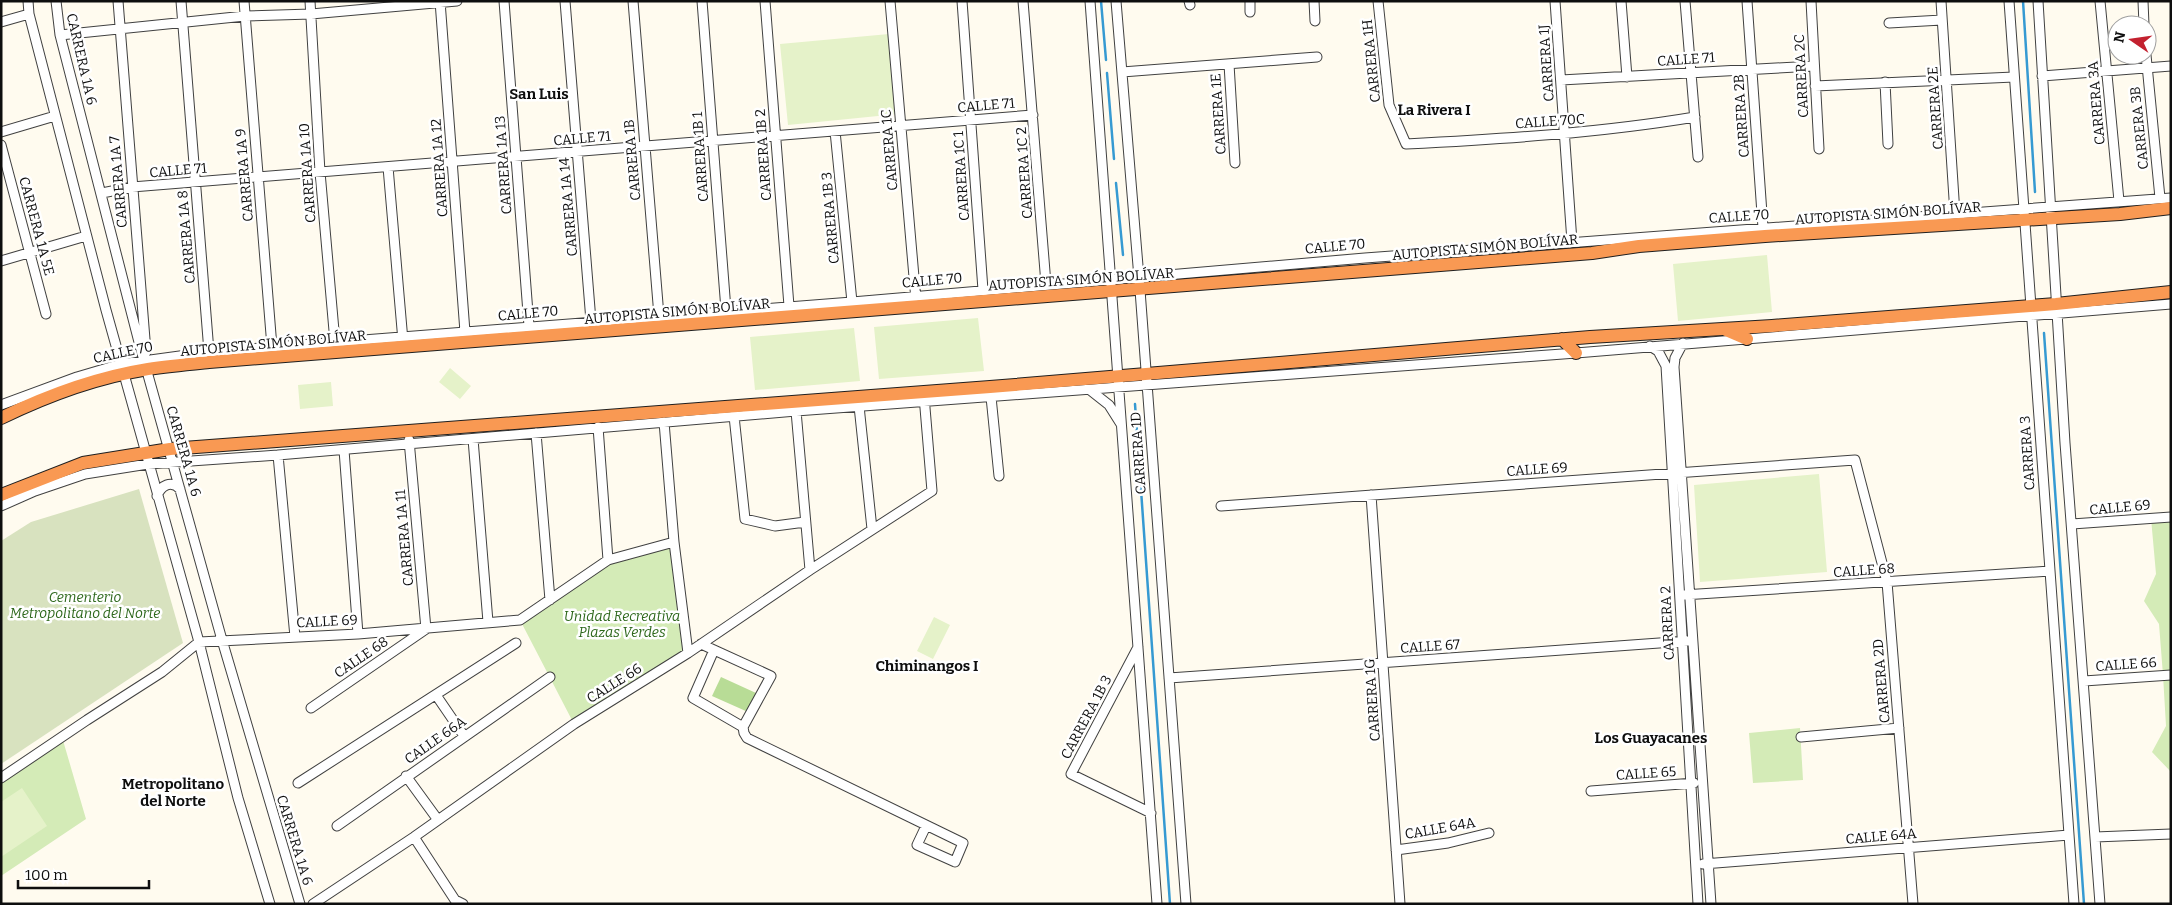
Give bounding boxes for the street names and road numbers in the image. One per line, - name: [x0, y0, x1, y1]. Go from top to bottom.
- street label: CARRERA 1A 6: [63, 12, 100, 107]
- street label: CARRERA 1H: [1359, 18, 1384, 103]
- street label: CARRERA 1J: [1535, 23, 1558, 102]
- street label: CARRERA 2C: [1791, 34, 1812, 118]
- street label: CALLE 71: [1657, 49, 1716, 70]
- street label: CARRERA 3A: [2084, 60, 2109, 146]
- street label: CARRERA 2E: [1924, 66, 1947, 150]
- street label: CARRERA 1E: [1207, 73, 1230, 155]
- street label: CARRERA 2B: [1730, 74, 1753, 158]
- street label: CARRERA 3B: [2127, 86, 2152, 170]
- street label: CALLE 71: [956, 94, 1016, 116]
- street label: CARRERA 1B 2: [752, 108, 775, 201]
- street label: CARRERA 1C: [877, 109, 902, 191]
- street label: CARRERA 1B 1: [689, 111, 712, 203]
- street label: CALLE 70C: [1515, 111, 1585, 132]
- street label: CARRERA 1A 13: [492, 115, 515, 215]
- street label: CARRERA 1A 12: [428, 118, 451, 218]
- street label: CARRERA 1B: [620, 119, 645, 201]
- street label: CARRERA 1A 10: [296, 122, 319, 223]
- street label: CARRERA 1C 2: [1013, 126, 1036, 219]
- street label: CALLE 71: [552, 127, 612, 149]
- street label: CARRERA 1A 9: [232, 128, 257, 222]
- street label: CARRERA 1C 1: [950, 130, 973, 222]
- street label: CARRERA 1A 7: [106, 135, 131, 229]
- street label: CARRERA 1A 14: [556, 157, 581, 257]
- street label: CALLE 71: [148, 159, 208, 181]
- street label: CARRERA 1B 3: [818, 171, 843, 265]
- street label: CARRERA 1A 5E: [15, 175, 58, 277]
- street label: CARRERA 1A 8: [174, 190, 199, 284]
- street label: AUTOPISTA SIMÓN BOLÍVAR: [1794, 198, 1982, 228]
- street label: CALLE 70: [1708, 206, 1770, 227]
- street label: AUTOPISTA SIMÓN BOLÍVAR: [1391, 230, 1579, 264]
- street label: CALLE 70: [1304, 235, 1366, 258]
- street label: AUTOPISTA SIMÓN BOLÍVAR: [987, 264, 1175, 294]
- street label: CALLE 70: [901, 269, 963, 292]
- street label: AUTOPISTA SIMÓN BOLÍVAR: [583, 294, 771, 328]
- street label: CALLE 70: [497, 302, 559, 325]
- street label: AUTOPISTA SIMÓN BOLÍVAR: [179, 326, 367, 360]
- street label: CALLE 70: [92, 338, 155, 367]
- street label: CARRERA 1A 6: [162, 404, 205, 498]
- street label: CARRERA 1D: [1127, 411, 1150, 495]
- street label: CARRERA 3: [2016, 415, 2039, 491]
- street label: CALLE 69: [1506, 459, 1568, 480]
- street label: CARRERA 1A 11: [392, 489, 417, 587]
- street label: CALLE 69: [2089, 496, 2151, 519]
- street label: CALLE 68: [1833, 560, 1895, 581]
- street label: CARRERA 2: [1657, 585, 1678, 661]
- street label: CALLE 69: [296, 611, 358, 632]
- street label: CALLE 68: [331, 633, 392, 682]
- street label: CALLE 67: [1399, 636, 1461, 657]
- street label: CARRERA 2D: [1869, 638, 1894, 724]
- street label: CALLE 66: [2095, 654, 2157, 675]
- street label: CARRERA 1G: [1361, 658, 1384, 742]
- street label: CALLE 66: [584, 660, 645, 707]
- street label: CARRERA 1B 3: [1057, 672, 1116, 762]
- street label: CALLE 66A: [401, 713, 469, 768]
- street label: CALLE 65: [1615, 763, 1677, 784]
- street label: CARRERA 1A 6: [273, 793, 316, 887]
- street label: CALLE 64A: [1403, 814, 1477, 843]
- street label: CALLE 64A: [1845, 825, 1917, 848]

